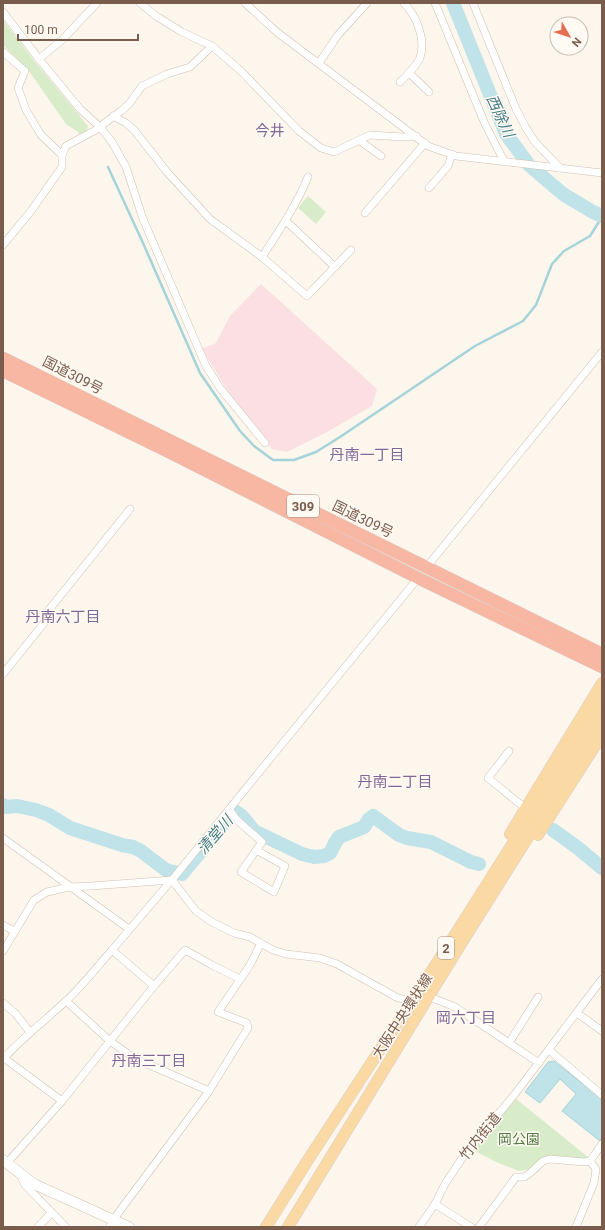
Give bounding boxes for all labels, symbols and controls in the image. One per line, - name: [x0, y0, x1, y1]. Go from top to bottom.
- scale bar: [18, 16, 138, 42]
- north arrow: [549, 16, 589, 56]
- text: 100 m: [24, 23, 58, 37]
- text: N: [569, 35, 584, 49]
- water label: 西除川: [482, 92, 519, 142]
- district label: 今井: [255, 122, 285, 140]
- street label: 国道309号: [40, 353, 106, 397]
- district label: 丹南一丁目: [329, 446, 405, 464]
- road number: 309: [287, 495, 319, 517]
- street label: 国道309号: [330, 497, 396, 541]
- district label: 丹南六丁目: [25, 608, 101, 626]
- district label: 丹南二丁目: [357, 773, 433, 791]
- water label: 清堂川: [193, 811, 238, 858]
- road number: 2: [438, 937, 454, 959]
- street label: 大阪中央環状線: [369, 971, 435, 1061]
- district label: 岡六丁目: [436, 1009, 496, 1027]
- district label: 丹南三丁目: [111, 1052, 187, 1070]
- street label: 竹内街道: [456, 1109, 504, 1163]
- park label: 岡公園: [498, 1131, 540, 1147]

